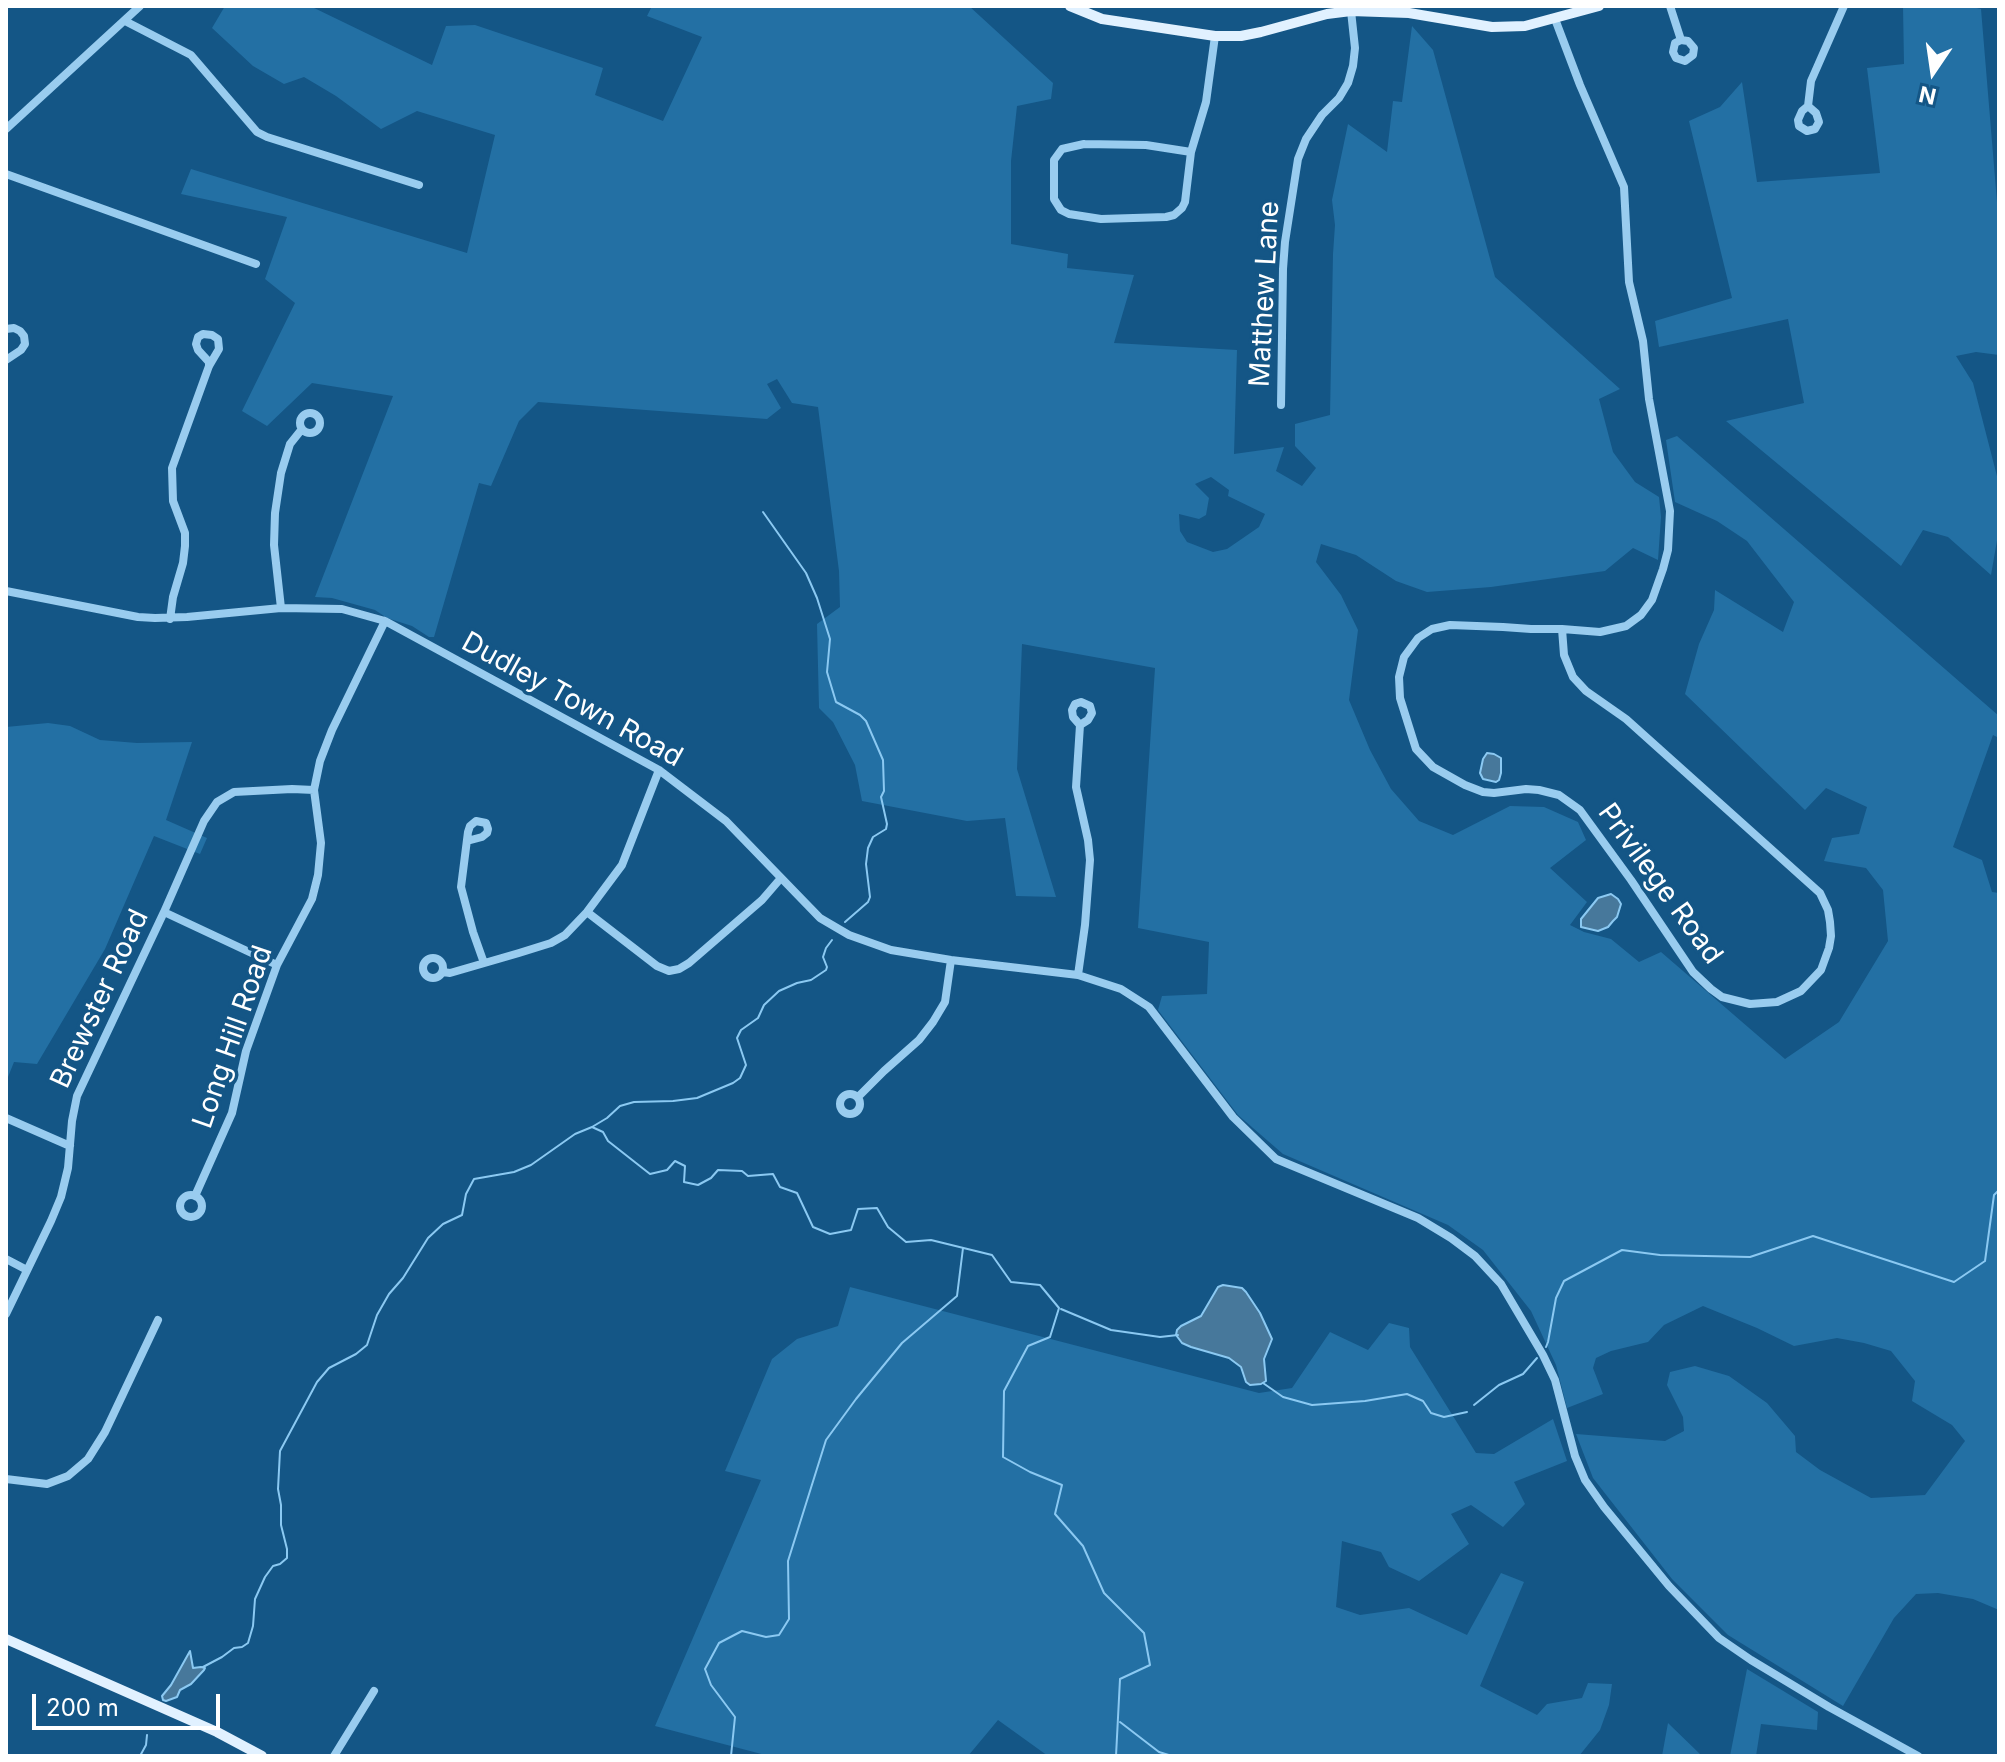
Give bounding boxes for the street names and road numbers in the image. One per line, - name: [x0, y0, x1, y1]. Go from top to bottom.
- street label: Matthew Lane: [1243, 200, 1287, 388]
- street label: Dudley Town Road: [456, 625, 688, 775]
- street label: Privilege Road: [1591, 797, 1729, 971]
- street label: Brewster Road: [44, 904, 156, 1094]
- street label: Long Hill Road: [186, 941, 280, 1133]

